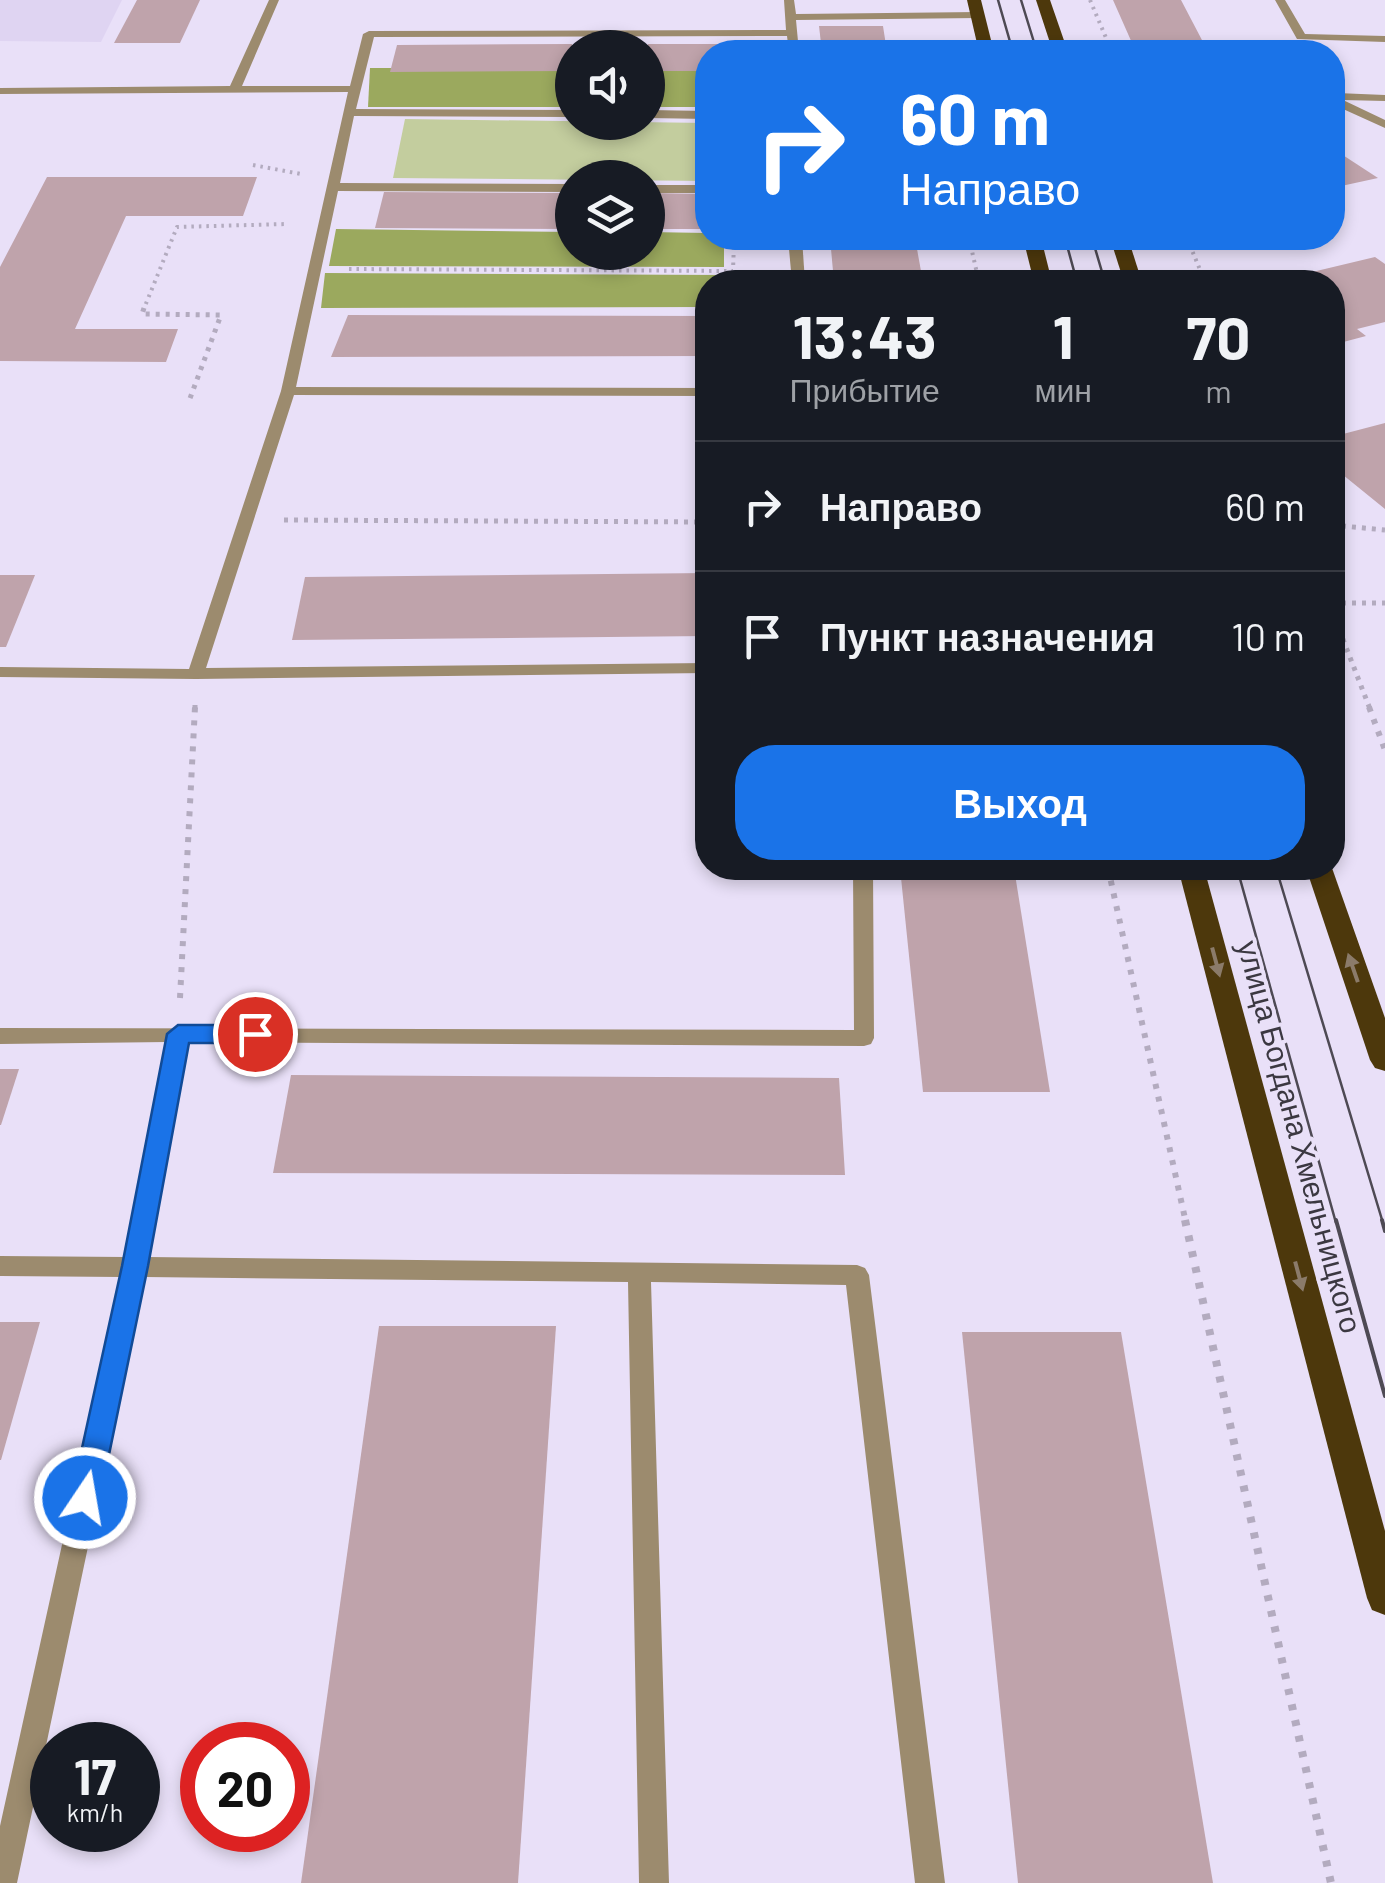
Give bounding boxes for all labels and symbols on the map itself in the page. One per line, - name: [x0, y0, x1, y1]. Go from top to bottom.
- street label: улица Богдана Хмельницкого: [1231, 936, 1371, 1337]
- one-way arrow: [1209, 947, 1225, 978]
- one-way arrow: [1345, 952, 1360, 982]
- pin: [213, 992, 298, 1077]
- one-way arrow: [1292, 1261, 1308, 1292]
- position arrow: [33, 1446, 137, 1550]
- speed limit sign: 20: [180, 1722, 310, 1852]

